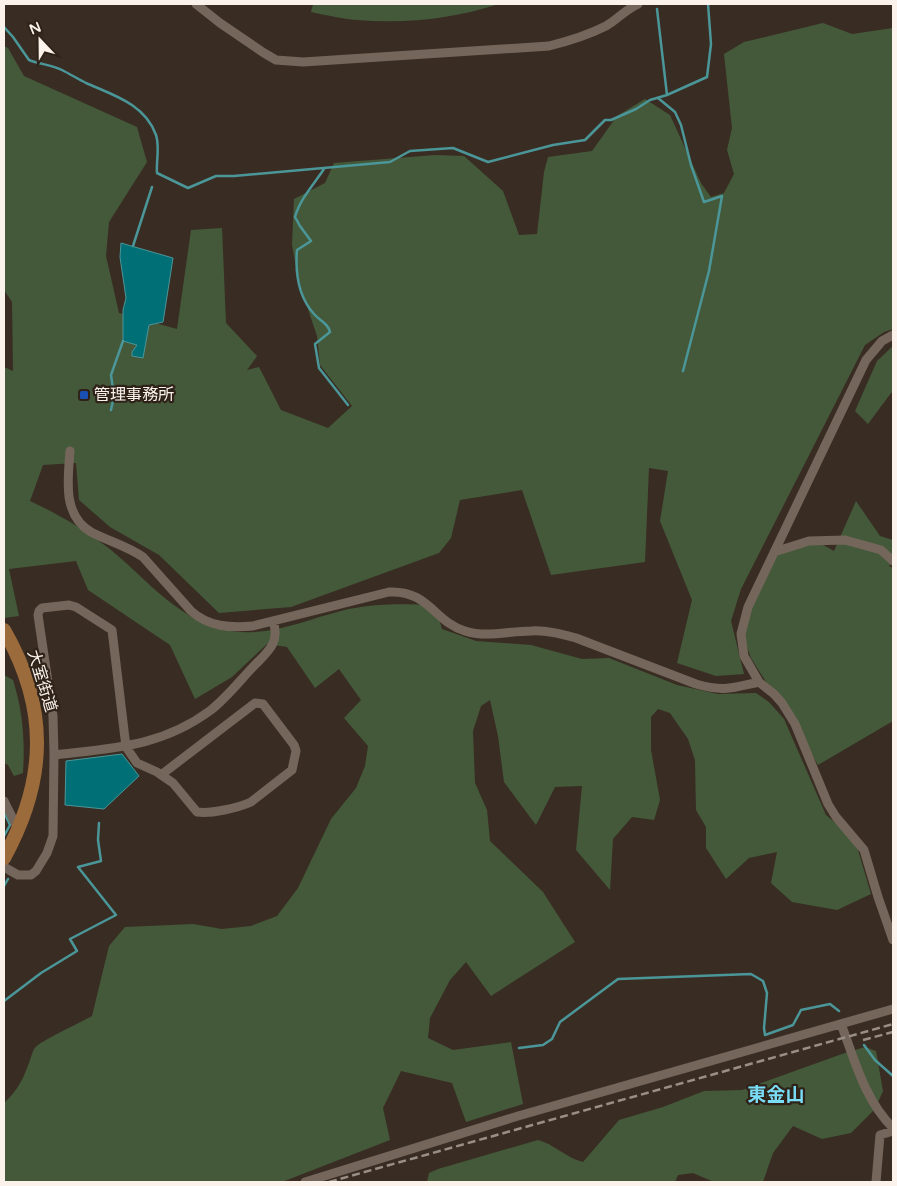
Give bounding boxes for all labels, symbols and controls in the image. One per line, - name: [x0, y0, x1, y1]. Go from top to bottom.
- north arrow: [15, 15, 65, 65]
- text: N: [27, 18, 44, 38]
- place label: 管理事務所: [94, 385, 174, 405]
- marker: 管理事務所: [78, 389, 90, 401]
- street label: 大室街道: [23, 647, 61, 715]
- district label: 東金山: [747, 1084, 805, 1106]

